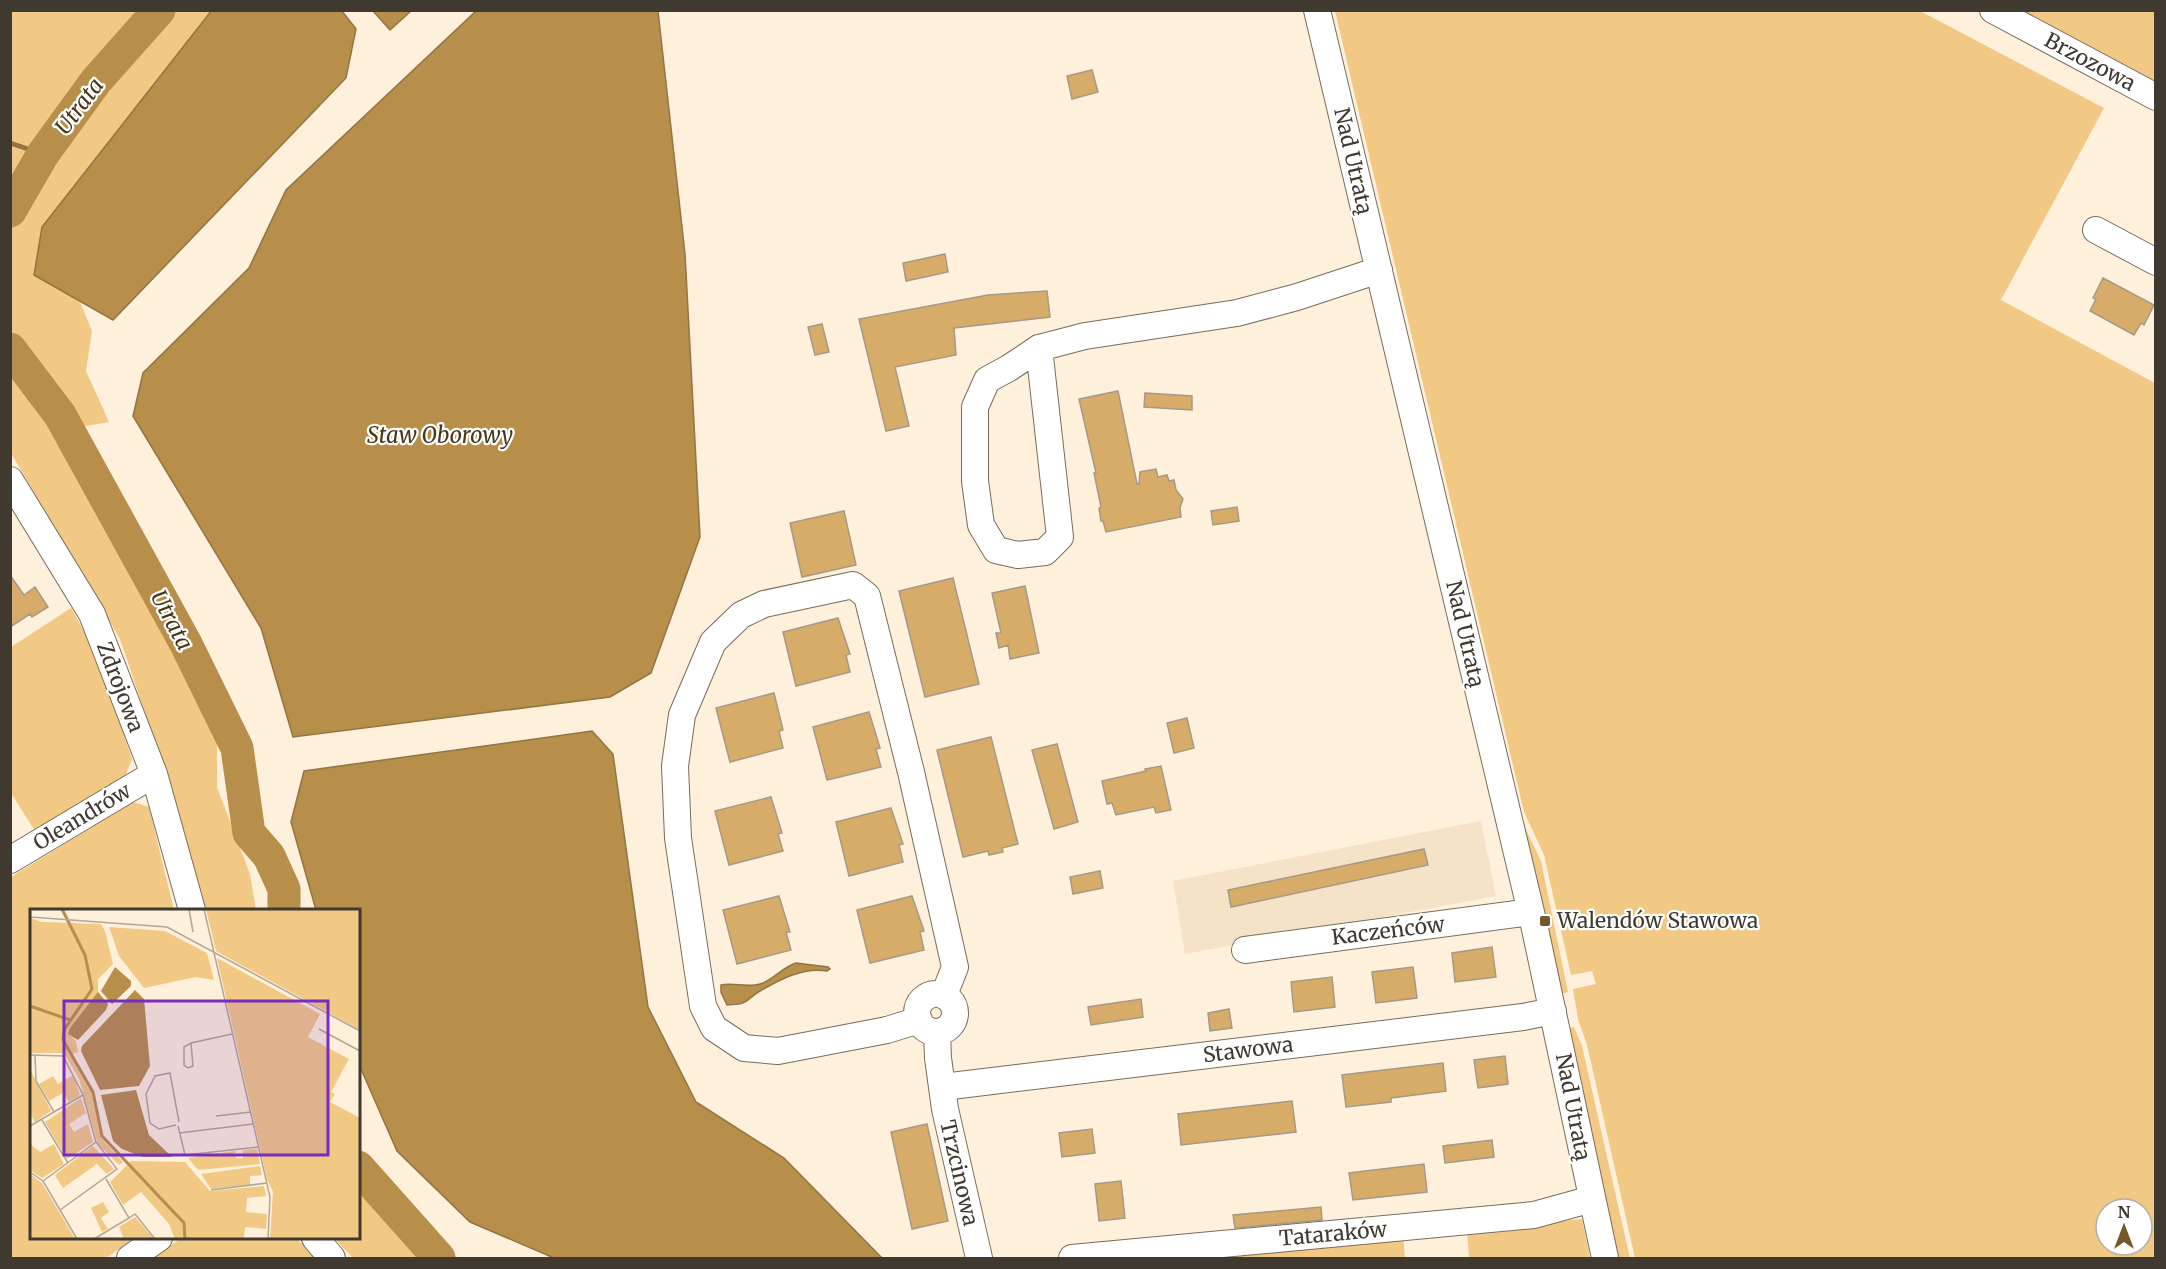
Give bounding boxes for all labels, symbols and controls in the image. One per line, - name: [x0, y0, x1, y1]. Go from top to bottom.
- street label: Brzozowa: [2040, 26, 2140, 97]
- water label: Utrata: [49, 72, 109, 140]
- street label: Nad Utratą: [1328, 105, 1379, 217]
- water label: Staw Oborowy: [367, 421, 513, 449]
- street label: Nad Utratą: [1440, 578, 1491, 690]
- water label: Utrata: [145, 585, 199, 655]
- street label: Zdrojowa: [91, 638, 150, 736]
- street label: Oleandrów: [28, 777, 136, 856]
- place label: Walendów Stawowa: [1556, 907, 1758, 934]
- inset map: [30, 909, 360, 1239]
- street label: Kaczeńców: [1330, 910, 1446, 951]
- marker: Walendów Stawowa: [1538, 914, 1552, 928]
- street label: Stawowa: [1201, 1031, 1295, 1068]
- street label: Nad Utratą: [1550, 1051, 1597, 1163]
- street label: Trzcinowa: [934, 1117, 985, 1228]
- north arrow: [2094, 1197, 2154, 1257]
- text: N: [2118, 1202, 2131, 1222]
- street label: Tataraków: [1278, 1215, 1388, 1252]

